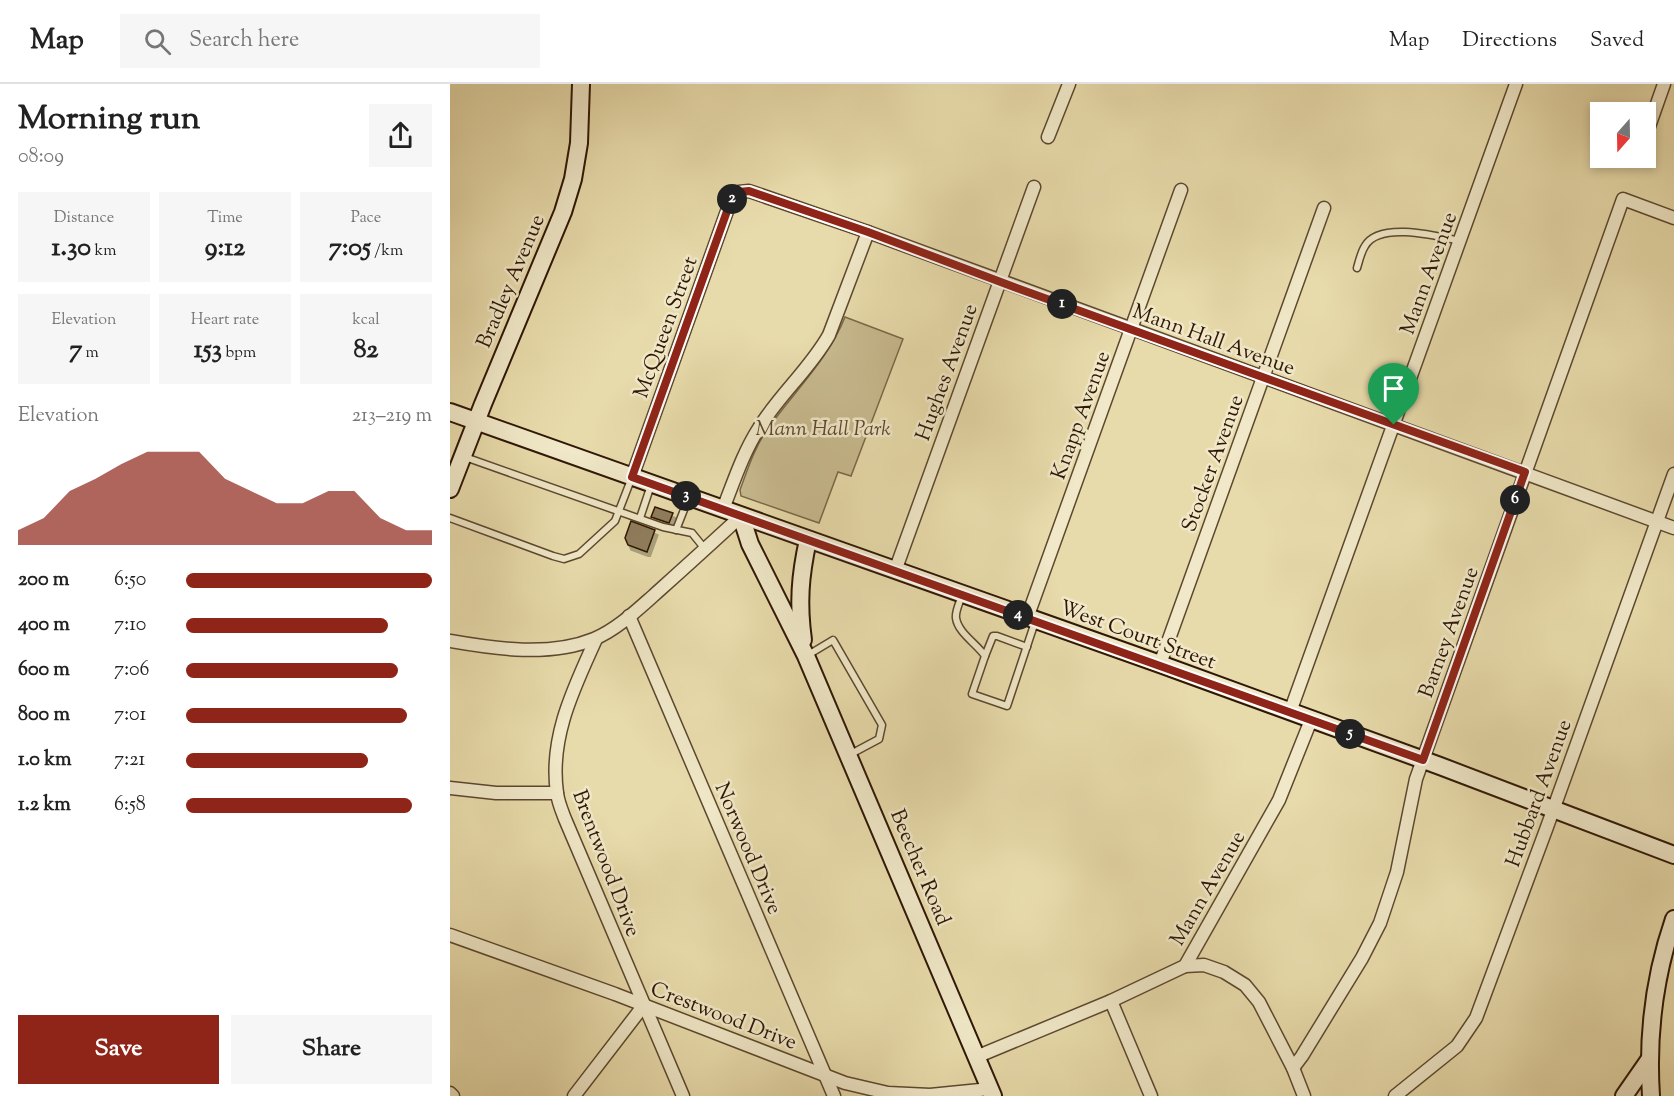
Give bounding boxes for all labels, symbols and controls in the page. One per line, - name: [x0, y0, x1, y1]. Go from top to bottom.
- search box: [120, 14, 540, 68]
- text: Map: [30, 21, 84, 61]
- icon: search: [141, 25, 174, 58]
- text: Search here: [189, 25, 299, 57]
- text: Map: [1389, 26, 1429, 56]
- text: Directions: [1462, 26, 1557, 56]
- text: Saved: [1590, 26, 1644, 56]
- text: Morning run: [18, 96, 200, 144]
- north arrow: [1590, 102, 1656, 168]
- map controls: [1590, 102, 1656, 168]
- button: share: [369, 104, 432, 167]
- text: 08:09: [18, 143, 64, 172]
- pin: 2: [717, 184, 747, 214]
- text: 2: [728, 187, 736, 210]
- text: Distance: [54, 207, 114, 230]
- text: Time: [207, 207, 243, 230]
- text: Pace: [351, 207, 381, 230]
- street label: Mann Avenue: [1394, 208, 1466, 339]
- street label: Bradley Avenue: [470, 210, 554, 353]
- text: 1.30: [52, 230, 91, 267]
- text: 9:12: [205, 230, 245, 267]
- text: 7:05: [329, 230, 371, 267]
- text: km: [91, 240, 116, 263]
- text: /km: [371, 240, 403, 263]
- street label: McQueen Street: [627, 253, 706, 403]
- pin: 1: [1047, 289, 1077, 319]
- text: 1: [1059, 292, 1065, 315]
- street label: Mann Hall Avenue: [1128, 298, 1299, 384]
- street label: Hughes Avenue: [909, 300, 987, 445]
- text: Elevation: [52, 309, 116, 332]
- text: Heart rate: [191, 309, 259, 332]
- text: kcal: [352, 309, 380, 332]
- text: 7: [69, 332, 82, 369]
- text: 153: [194, 332, 222, 369]
- text: 82: [354, 332, 378, 369]
- text: m: [82, 342, 99, 365]
- text: bpm: [222, 342, 256, 365]
- street label: Knapp Avenue: [1045, 347, 1119, 484]
- pin: [1368, 363, 1419, 425]
- icon: arrive: [1377, 372, 1410, 405]
- street label: Stocker Avenue: [1175, 391, 1253, 536]
- text: Elevation: [18, 402, 99, 431]
- text: 213–219 m: [352, 402, 432, 431]
- park label: Mann Hall Park: [755, 415, 891, 445]
- pin: 3: [671, 481, 701, 511]
- text: 3: [683, 484, 689, 507]
- pin: 6: [1500, 485, 1530, 515]
- text: 6: [1511, 488, 1519, 511]
- street label: Barney Avenue: [1412, 563, 1487, 702]
- text: 200 m: [18, 566, 69, 595]
- text: 6:50: [114, 566, 146, 595]
- street label: West Court Street: [1055, 594, 1220, 678]
- pin: 4: [1003, 600, 1033, 630]
- text: 4: [1014, 603, 1022, 626]
- text: 400 m: [18, 611, 70, 640]
- text: 7:10: [114, 611, 146, 640]
- text: 600 m: [18, 656, 70, 685]
- text: 7:06: [114, 656, 150, 685]
- text: 800 m: [18, 701, 70, 730]
- text: 7:01: [114, 701, 146, 730]
- street label: Hubbard Avenue: [1499, 716, 1580, 872]
- pin: 5: [1335, 719, 1365, 749]
- text: 5: [1347, 722, 1353, 745]
- text: 1.0 km: [18, 746, 72, 775]
- text: 7:21: [114, 746, 145, 775]
- street label: Norwood Drive: [706, 778, 788, 919]
- street label: Brentwood Drive: [563, 786, 647, 942]
- text: 1.2 km: [18, 791, 71, 820]
- text: 6:58: [114, 791, 146, 820]
- street label: Beecher Road: [881, 805, 957, 931]
- street label: Mann Avenue: [1164, 826, 1254, 952]
- street label: Crestwood Drive: [646, 975, 801, 1059]
- button: Save: [18, 1015, 219, 1084]
- button: Share: [231, 1015, 432, 1084]

